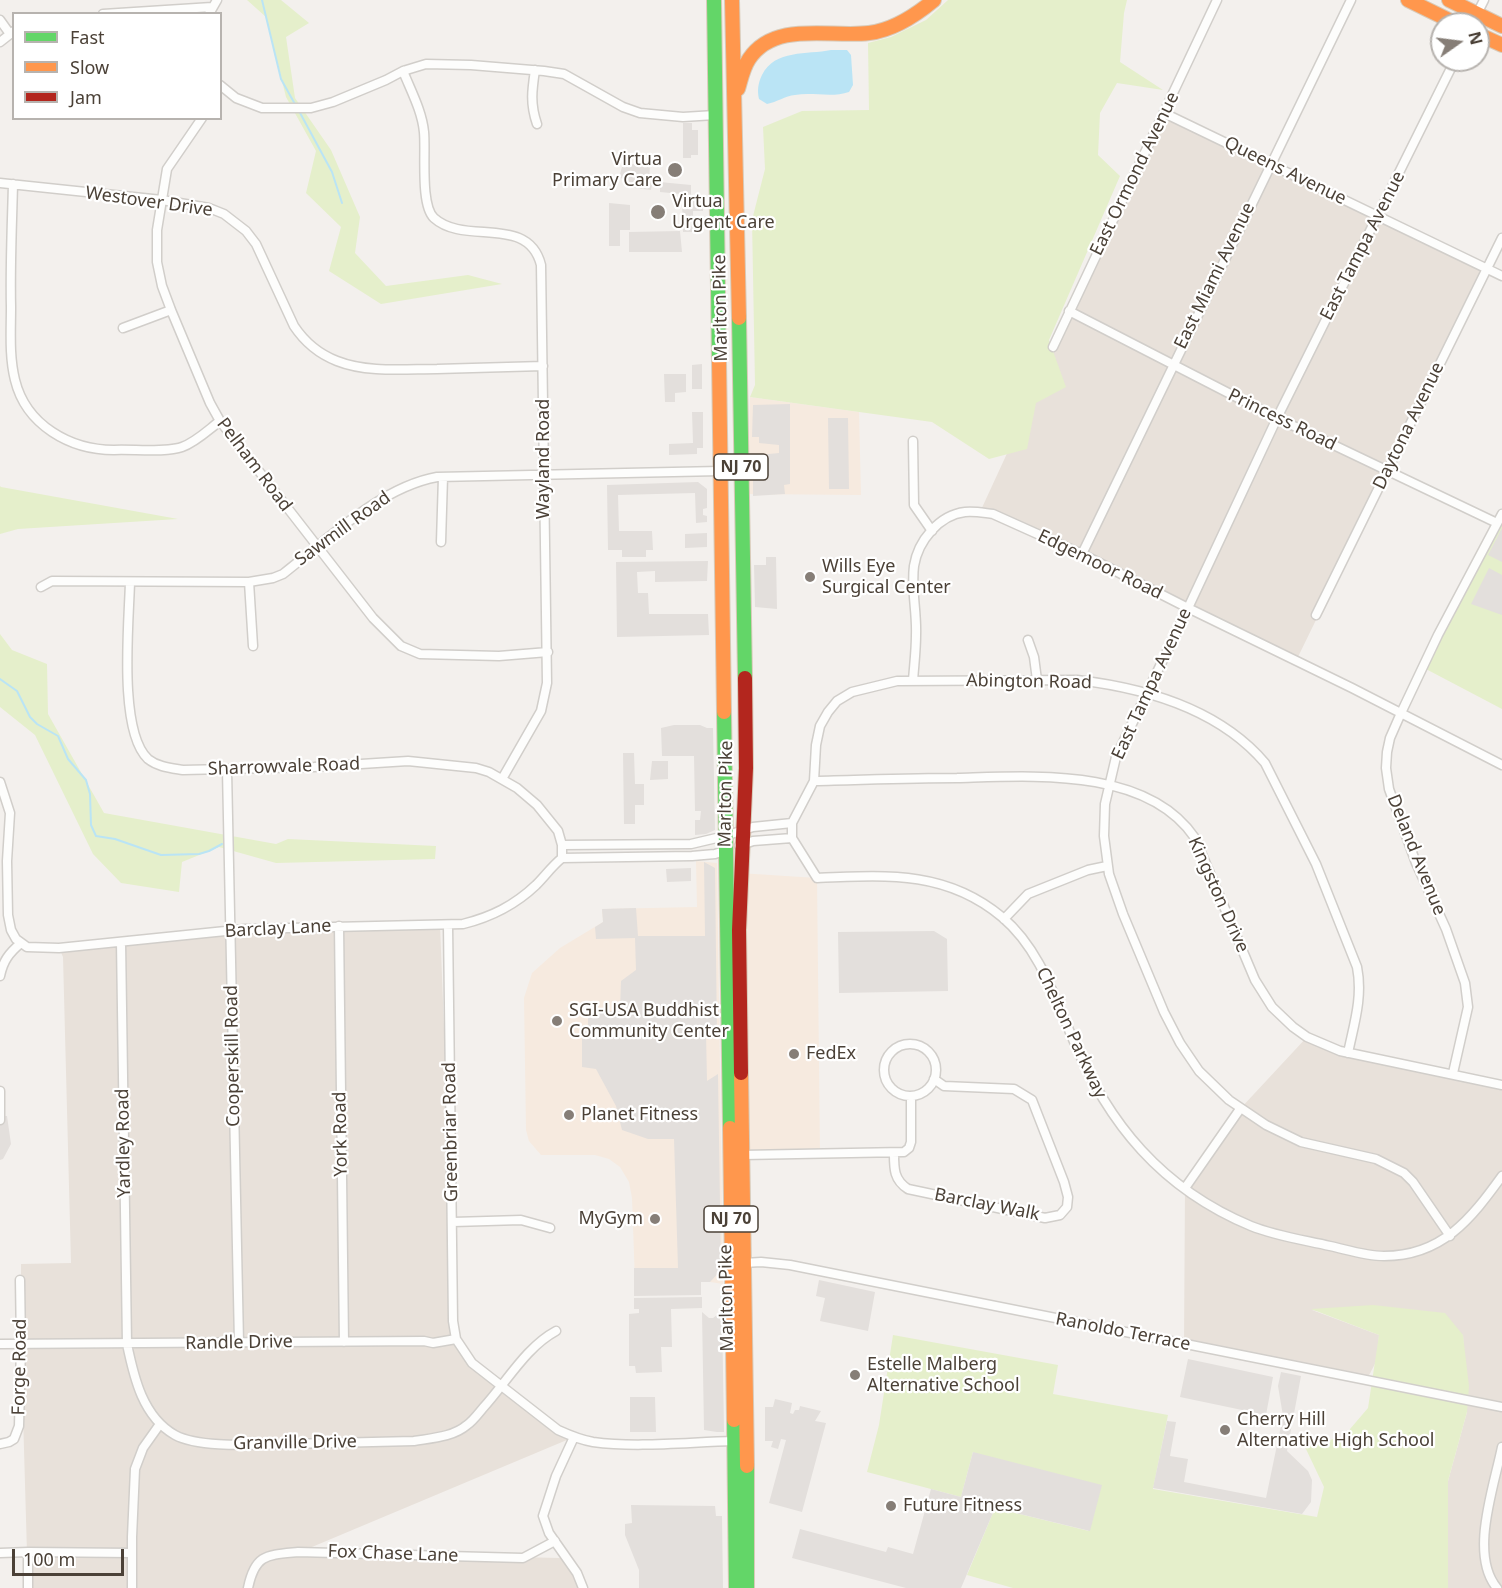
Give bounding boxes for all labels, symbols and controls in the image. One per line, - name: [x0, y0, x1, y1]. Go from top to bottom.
- legend: [12, 12, 222, 120]
- north arrow: [1430, 12, 1490, 72]
- text: Fast: [70, 25, 105, 49]
- text: N: [1463, 29, 1488, 47]
- text: Slow: [70, 55, 109, 79]
- text: Jam: [70, 85, 102, 109]
- street label: East Ormond Avenue: [1086, 89, 1184, 259]
- street label: Queens Avenue: [1220, 132, 1350, 210]
- place label: Virtua Primary Care: [552, 149, 662, 192]
- marker: Virtua Primary Care: [666, 161, 684, 179]
- street label: East Tampa Avenue: [1316, 168, 1410, 324]
- street label: Westover Drive: [84, 182, 214, 222]
- place label: Virtua Urgent Care: [672, 191, 775, 234]
- street label: East Miami Avenue: [1170, 199, 1260, 353]
- marker: Virtua Urgent Care: [649, 203, 667, 221]
- street label: Marlton Pike: [709, 254, 733, 362]
- street label: Daytona Avenue: [1369, 359, 1449, 493]
- street label: Princess Road: [1224, 384, 1340, 456]
- street label: Wayland Road: [533, 399, 555, 519]
- street label: Pelham Road: [212, 414, 296, 516]
- road number: NJ 70: [714, 454, 768, 480]
- street label: Sawmill Road: [291, 487, 395, 571]
- street label: Edgemoor Road: [1034, 525, 1166, 605]
- place label: Wills Eye Surgical Center: [822, 556, 951, 598]
- marker: Wills Eye Surgical Center: [803, 570, 817, 584]
- street label: East Tampa Avenue: [1107, 605, 1197, 763]
- street label: Abington Road: [966, 670, 1092, 694]
- street label: Marlton Pike: [714, 740, 738, 848]
- street label: Sharrowvale Road: [208, 754, 360, 780]
- street label: Deland Avenue: [1382, 792, 1450, 918]
- street label: Kingston Drive: [1183, 834, 1253, 956]
- street label: Barclay Lane: [224, 915, 332, 943]
- street label: Chelton Parkway: [1031, 964, 1111, 1102]
- street label: Cooperskill Road: [221, 985, 245, 1127]
- place label: SGI-USA Buddhist Community Center: [569, 1000, 729, 1042]
- marker: SGI-USA Buddhist Community Center: [550, 1014, 564, 1028]
- place label: FedEx: [806, 1043, 856, 1065]
- marker: FedEx: [787, 1047, 801, 1061]
- street label: Greenbriar Road: [439, 1062, 463, 1202]
- street label: Yardley Road: [112, 1088, 136, 1198]
- street label: York Road: [329, 1091, 353, 1177]
- place label: Planet Fitness: [581, 1104, 698, 1126]
- marker: Planet Fitness: [562, 1108, 576, 1122]
- street label: Barclay Walk: [932, 1184, 1042, 1226]
- road number: NJ 70: [704, 1206, 758, 1232]
- place label: MyGym: [578, 1208, 643, 1230]
- marker: MyGym: [648, 1212, 662, 1226]
- street label: Marlton Pike: [715, 1244, 739, 1352]
- street label: Ranoldo Terrace: [1054, 1308, 1192, 1356]
- street label: Forge Road: [8, 1318, 32, 1416]
- street label: Randle Drive: [185, 1331, 293, 1355]
- place label: Estelle Malberg Alternative School: [867, 1354, 1020, 1396]
- marker: Estelle Malberg Alternative School: [848, 1368, 862, 1382]
- place label: Cherry Hill Alternative High School: [1237, 1409, 1434, 1452]
- marker: Cherry Hill Alternative High School: [1218, 1423, 1232, 1437]
- street label: Granville Drive: [233, 1431, 357, 1455]
- place label: Future Fitness: [903, 1495, 1022, 1517]
- marker: Future Fitness: [884, 1499, 898, 1513]
- scale bar: [15, 1537, 128, 1575]
- street label: Fox Chase Lane: [327, 1541, 459, 1567]
- text: 100 m: [23, 1547, 75, 1571]

